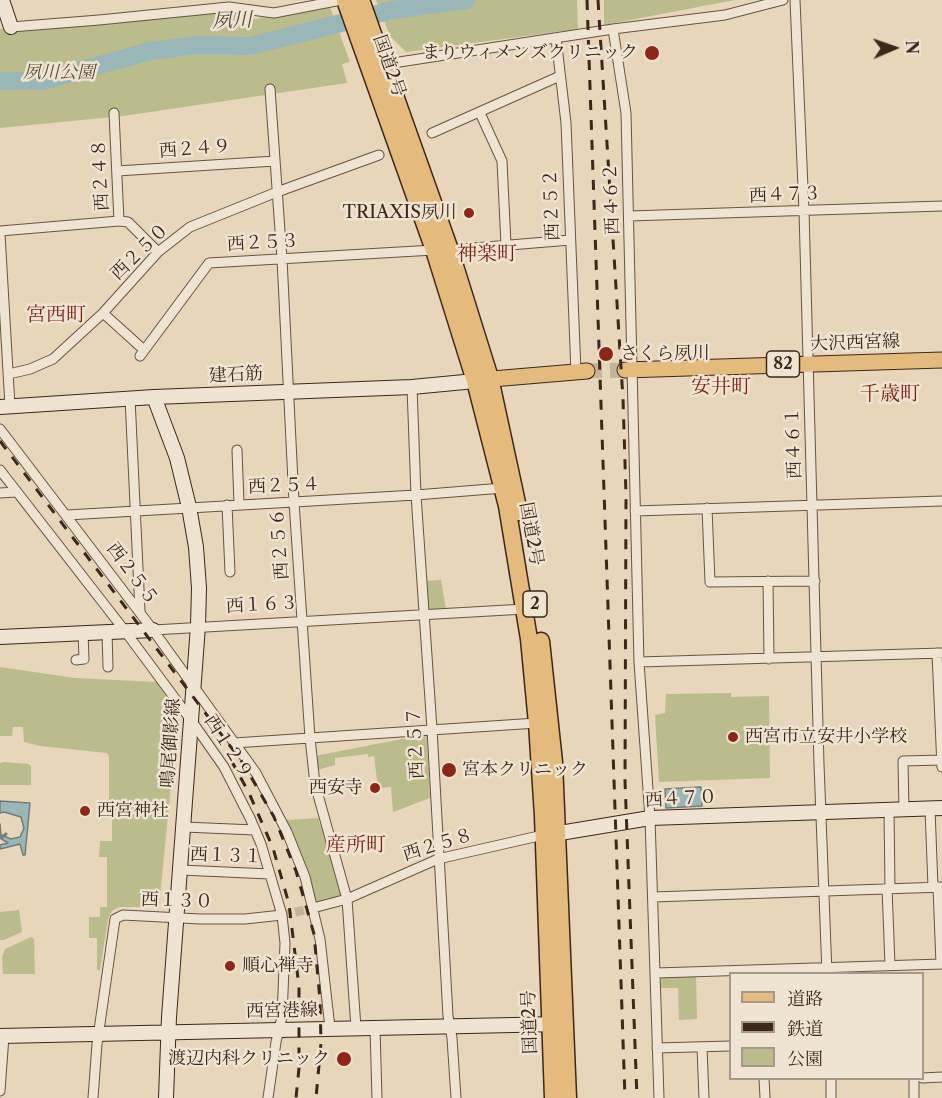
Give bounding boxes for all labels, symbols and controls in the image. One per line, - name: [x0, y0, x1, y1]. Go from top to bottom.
- water label: 夙川: [212, 8, 252, 34]
- north arrow: [864, 18, 924, 78]
- street label: 国道2号: [368, 32, 410, 100]
- text: N: [902, 40, 922, 55]
- place label: まりウィメンズクリニック: [422, 42, 638, 64]
- marker: まりウィメンズクリニック: [643, 44, 661, 62]
- park label: 夙川公園: [23, 62, 95, 84]
- street label: 西２４９: [158, 136, 232, 162]
- street label: 西２４８: [88, 138, 114, 212]
- street label: 西４６２: [600, 163, 624, 235]
- street label: 西２５２: [540, 169, 564, 241]
- street label: 西４７３: [749, 183, 821, 207]
- place label: TRIAXIS夙川: [343, 202, 457, 224]
- marker: TRIAXIS夙川: [462, 206, 476, 220]
- street label: 西２５０: [107, 219, 173, 285]
- street label: 西２５３: [226, 230, 300, 256]
- district label: 神楽町: [457, 242, 517, 266]
- district label: 宮西町: [26, 303, 86, 327]
- street label: 大沢西宮線: [810, 331, 900, 355]
- place label: さくら夙川: [620, 343, 710, 365]
- marker: さくら夙川: [597, 345, 615, 363]
- road number: 82: [766, 351, 800, 377]
- street label: 建石筋: [208, 363, 264, 387]
- district label: 安井町: [691, 375, 751, 399]
- district label: 千歳町: [860, 382, 920, 406]
- street label: 西４６１: [782, 407, 806, 479]
- street label: 西２５４: [248, 474, 320, 498]
- street label: 国道2号: [515, 500, 547, 568]
- street label: 西２５６: [267, 507, 293, 581]
- street label: 西２５５: [102, 539, 162, 609]
- road number: 2: [523, 591, 547, 617]
- street label: 西１６３: [225, 592, 299, 618]
- street label: 鳴尾御影線: [157, 697, 185, 789]
- street label: 西２５７: [403, 706, 429, 780]
- street label: 西１２９: [199, 711, 257, 783]
- place label: 西宮市立安井小学校: [745, 726, 907, 748]
- marker: 西宮市立安井小学校: [726, 730, 740, 744]
- place label: 宮本クリニック: [462, 759, 588, 781]
- marker: 宮本クリニック: [440, 761, 458, 779]
- place label: 西安寺: [309, 777, 363, 799]
- marker: 西安寺: [368, 781, 382, 795]
- street label: 西４７０: [644, 786, 718, 812]
- place label: 西宮神社: [97, 800, 169, 822]
- marker: 西宮神社: [78, 804, 92, 818]
- street label: 西２５８: [400, 824, 476, 866]
- district label: 産所町: [326, 833, 386, 857]
- street label: 西１３１: [190, 844, 262, 868]
- street label: 西１３０: [141, 889, 213, 913]
- place label: 順心禅寺: [242, 955, 314, 977]
- marker: 順心禅寺: [223, 959, 237, 973]
- legend: [729, 972, 924, 1080]
- text: 道路: [787, 988, 823, 1010]
- street label: 国道2号: [518, 989, 542, 1055]
- street label: 西宮港線: [246, 1000, 318, 1022]
- text: 鉄道: [787, 1018, 823, 1040]
- place label: 渡辺内科クリニック: [168, 1048, 330, 1070]
- text: 公園: [787, 1048, 823, 1070]
- marker: 渡辺内科クリニック: [335, 1050, 353, 1068]

